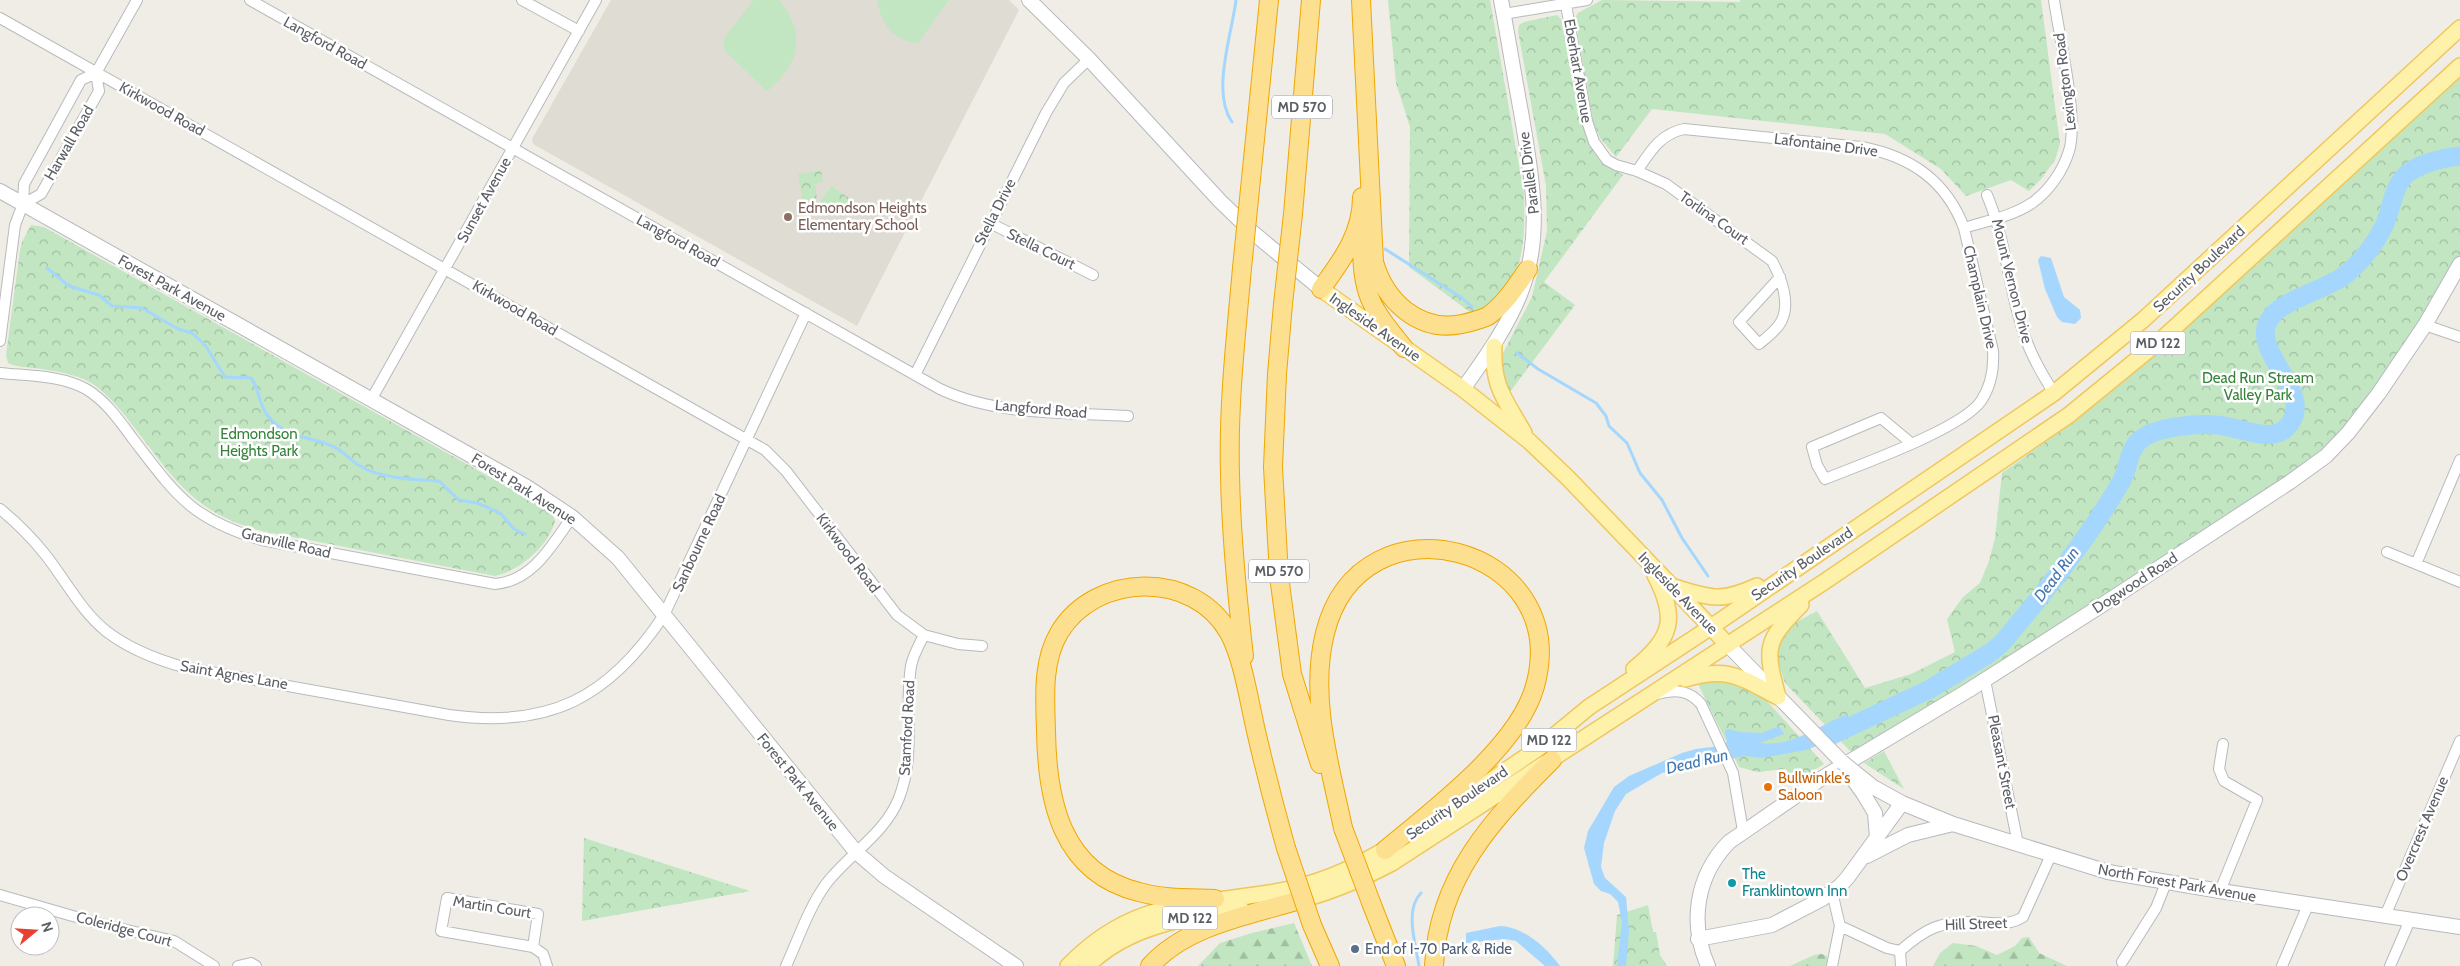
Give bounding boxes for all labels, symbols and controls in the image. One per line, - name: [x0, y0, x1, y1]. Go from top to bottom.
- street label: Langford Road: [280, 13, 370, 73]
- street label: Eberhart Avenue: [1560, 18, 1596, 125]
- street label: Lexington Road: [2050, 32, 2080, 132]
- street label: Kirkwood Road: [116, 78, 208, 140]
- road number: MD 570: [1272, 95, 1332, 118]
- street label: Harwall Road: [40, 102, 98, 184]
- street label: Lafontaine Drive: [1773, 130, 1879, 160]
- street label: Parallel Drive: [1515, 131, 1543, 215]
- street label: Sunset Avenue: [453, 154, 515, 246]
- street label: Stella Drive: [971, 175, 1020, 248]
- street label: Torlina Court: [1676, 188, 1752, 248]
- place label: Edmondson Heights Elementary School: [798, 199, 927, 234]
- street label: Langford Road: [633, 211, 723, 271]
- marker: Edmondson Heights Elementary School: [782, 211, 794, 223]
- street label: Mount Vernon Drive: [1988, 217, 2036, 345]
- street label: Security Boulevard: [2150, 222, 2248, 316]
- street label: Stella Court: [1004, 225, 1078, 273]
- street label: Champlain Drive: [1959, 244, 2001, 351]
- street label: Forest Park Avenue: [115, 251, 229, 325]
- street label: Kirkwood Road: [469, 276, 561, 340]
- street label: Ingleside Avenue: [1326, 289, 1424, 365]
- road number: MD 122: [2130, 332, 2186, 354]
- park label: Dead Run Stream Valley Park: [2202, 369, 2314, 404]
- street label: Langford Road: [994, 396, 1088, 422]
- park label: Edmondson Heights Park: [220, 425, 298, 460]
- street label: Forest Park Avenue: [468, 449, 580, 529]
- street label: Sanbourne Road: [669, 491, 729, 595]
- street label: Kirkwood Road: [812, 510, 884, 596]
- street label: Security Boulevard: [1748, 523, 1856, 605]
- street label: Granville Road: [240, 524, 332, 562]
- water label: Dead Run: [2030, 543, 2083, 605]
- street label: Ingleside Avenue: [1634, 548, 1722, 638]
- street label: Dogwood Road: [2089, 549, 2181, 617]
- road number: MD 570: [1249, 560, 1309, 582]
- street label: Saint Agnes Lane: [179, 657, 289, 693]
- street label: Stamford Road: [896, 680, 918, 776]
- street label: Pleasant Street: [1984, 713, 2020, 811]
- road number: MD 122: [1522, 728, 1576, 752]
- street label: Forest Park Avenue: [753, 730, 843, 835]
- water label: Dead Run: [1664, 745, 1730, 778]
- street label: Security Boulevard: [1403, 762, 1511, 844]
- place label: Bullwinkle's Saloon: [1778, 769, 1850, 804]
- street label: Overcrest Avenue: [2392, 774, 2452, 884]
- marker: Bullwinkle's Saloon: [1762, 781, 1774, 793]
- street label: North Forest Park Avenue: [2097, 860, 2258, 906]
- place label: The Franklintown Inn: [1742, 865, 1847, 900]
- marker: The Franklintown Inn: [1726, 877, 1738, 889]
- street label: Martin Court: [452, 892, 532, 922]
- north arrow: [10, 906, 60, 956]
- road number: MD 122: [1162, 906, 1218, 930]
- street label: Coleridge Court: [74, 908, 174, 950]
- street label: Hill Street: [1944, 914, 2008, 934]
- text: N: [37, 919, 57, 934]
- place label: End of I-70 Park & Ride: [1365, 940, 1512, 958]
- marker: End of I-70 Park & Ride: [1349, 943, 1361, 955]

